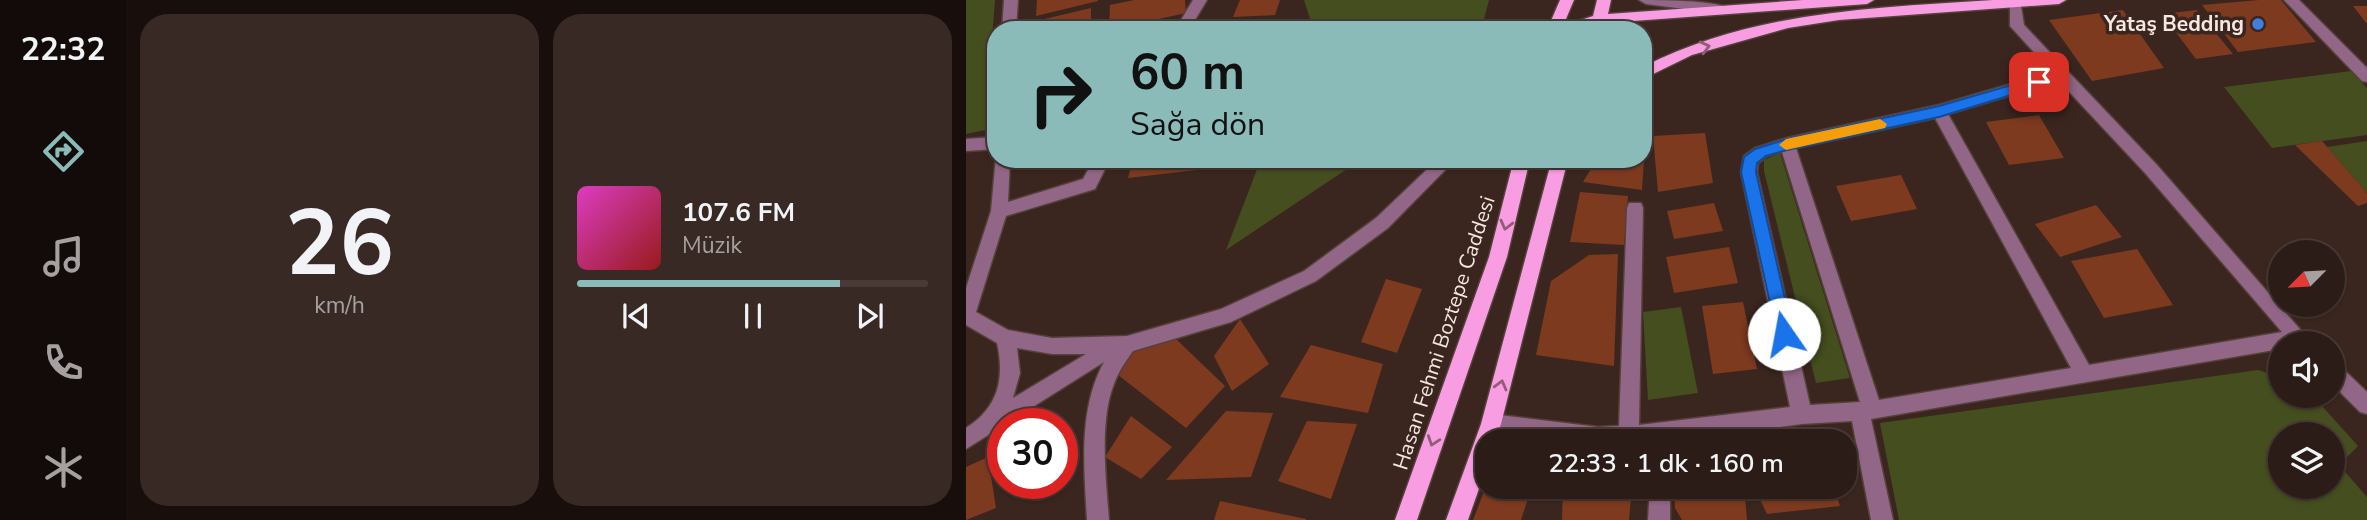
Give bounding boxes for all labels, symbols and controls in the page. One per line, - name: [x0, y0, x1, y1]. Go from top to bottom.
- place label: Yataş Bedding: [2103, 10, 2244, 38]
- marker: Yataş Bedding: [2250, 16, 2266, 32]
- text: 22:32: [21, 28, 105, 71]
- text: 60 m: [1130, 39, 1245, 106]
- one-way arrow: [1699, 41, 1711, 55]
- icon: right: [1015, 49, 1106, 140]
- pin: [2009, 52, 2069, 112]
- icon: arrive: [2020, 63, 2058, 101]
- text: Sağa dön: [1130, 103, 1265, 146]
- icon: directions: [39, 127, 88, 176]
- text: 26: [285, 182, 394, 306]
- street label: Hasan Fehmi Boztepe Caddesi: [1386, 193, 1502, 473]
- text: 107.6 FM: [682, 195, 795, 230]
- one-way arrow: [1500, 219, 1514, 231]
- text: Müzik: [682, 230, 742, 261]
- icon: music: [39, 232, 88, 281]
- north arrow: [2268, 240, 2345, 317]
- map controls: [2268, 240, 2345, 499]
- text: km/h: [314, 290, 365, 321]
- icon: previous: [617, 297, 655, 335]
- icon: pause: [734, 297, 772, 335]
- icon: next: [851, 297, 889, 335]
- position arrow: [1747, 297, 1821, 371]
- button: sound: [2268, 331, 2345, 408]
- icon: phone: [39, 338, 88, 387]
- one-way arrow: [1493, 379, 1507, 391]
- speed limit sign: 30: [987, 408, 1078, 499]
- button: layers: [2268, 422, 2345, 499]
- one-way arrow: [1427, 434, 1441, 447]
- icon: climate: [39, 443, 88, 492]
- text: 22:33 · 1 dk · 160 m: [1548, 446, 1784, 481]

